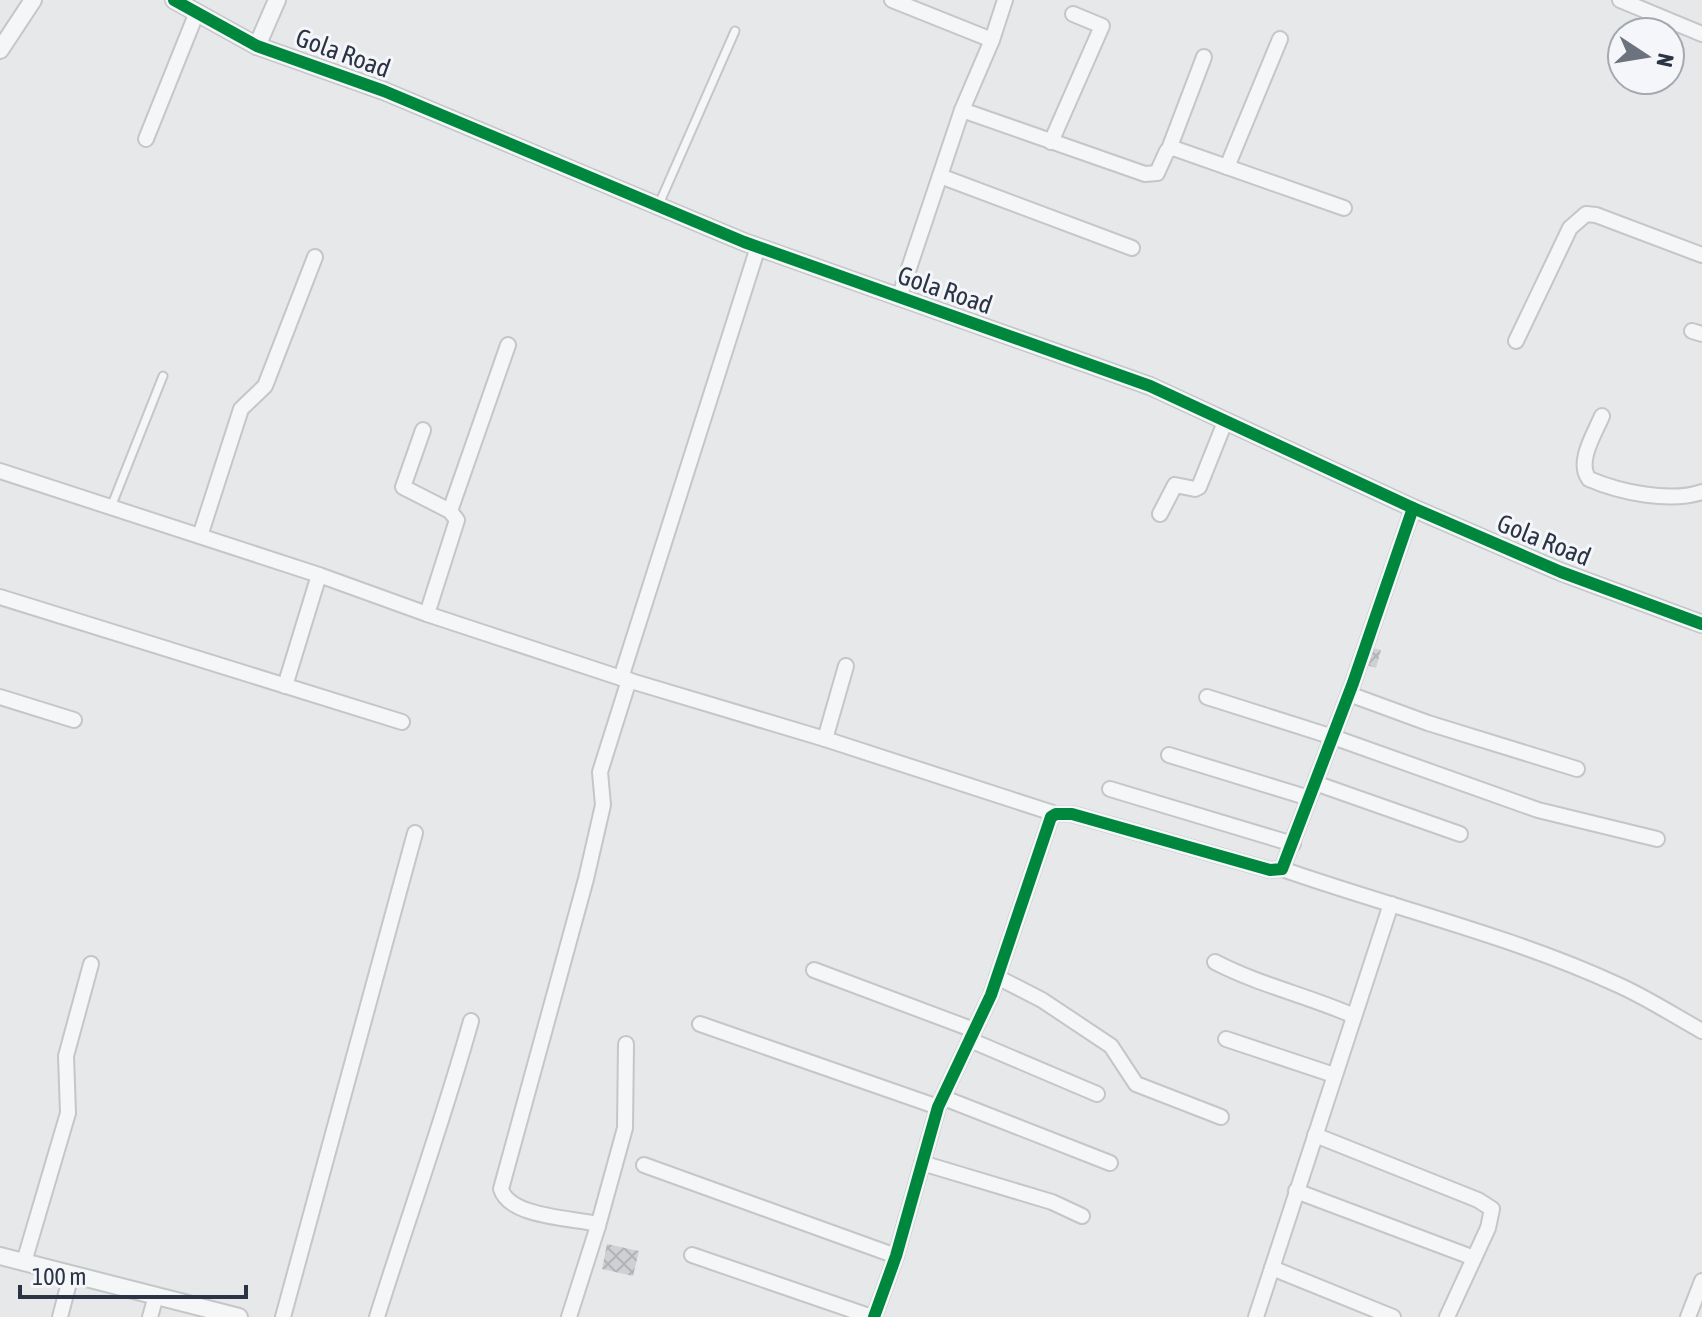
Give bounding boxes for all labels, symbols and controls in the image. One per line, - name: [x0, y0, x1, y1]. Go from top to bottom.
- north arrow: [1606, 16, 1686, 96]
- street label: Gola Road: [292, 22, 394, 84]
- text: N: [1651, 51, 1680, 69]
- street label: Gola Road: [894, 260, 996, 320]
- street label: Gola Road: [1493, 508, 1595, 572]
- scale bar: [20, 1249, 246, 1299]
- text: 100 m: [32, 1263, 86, 1290]

